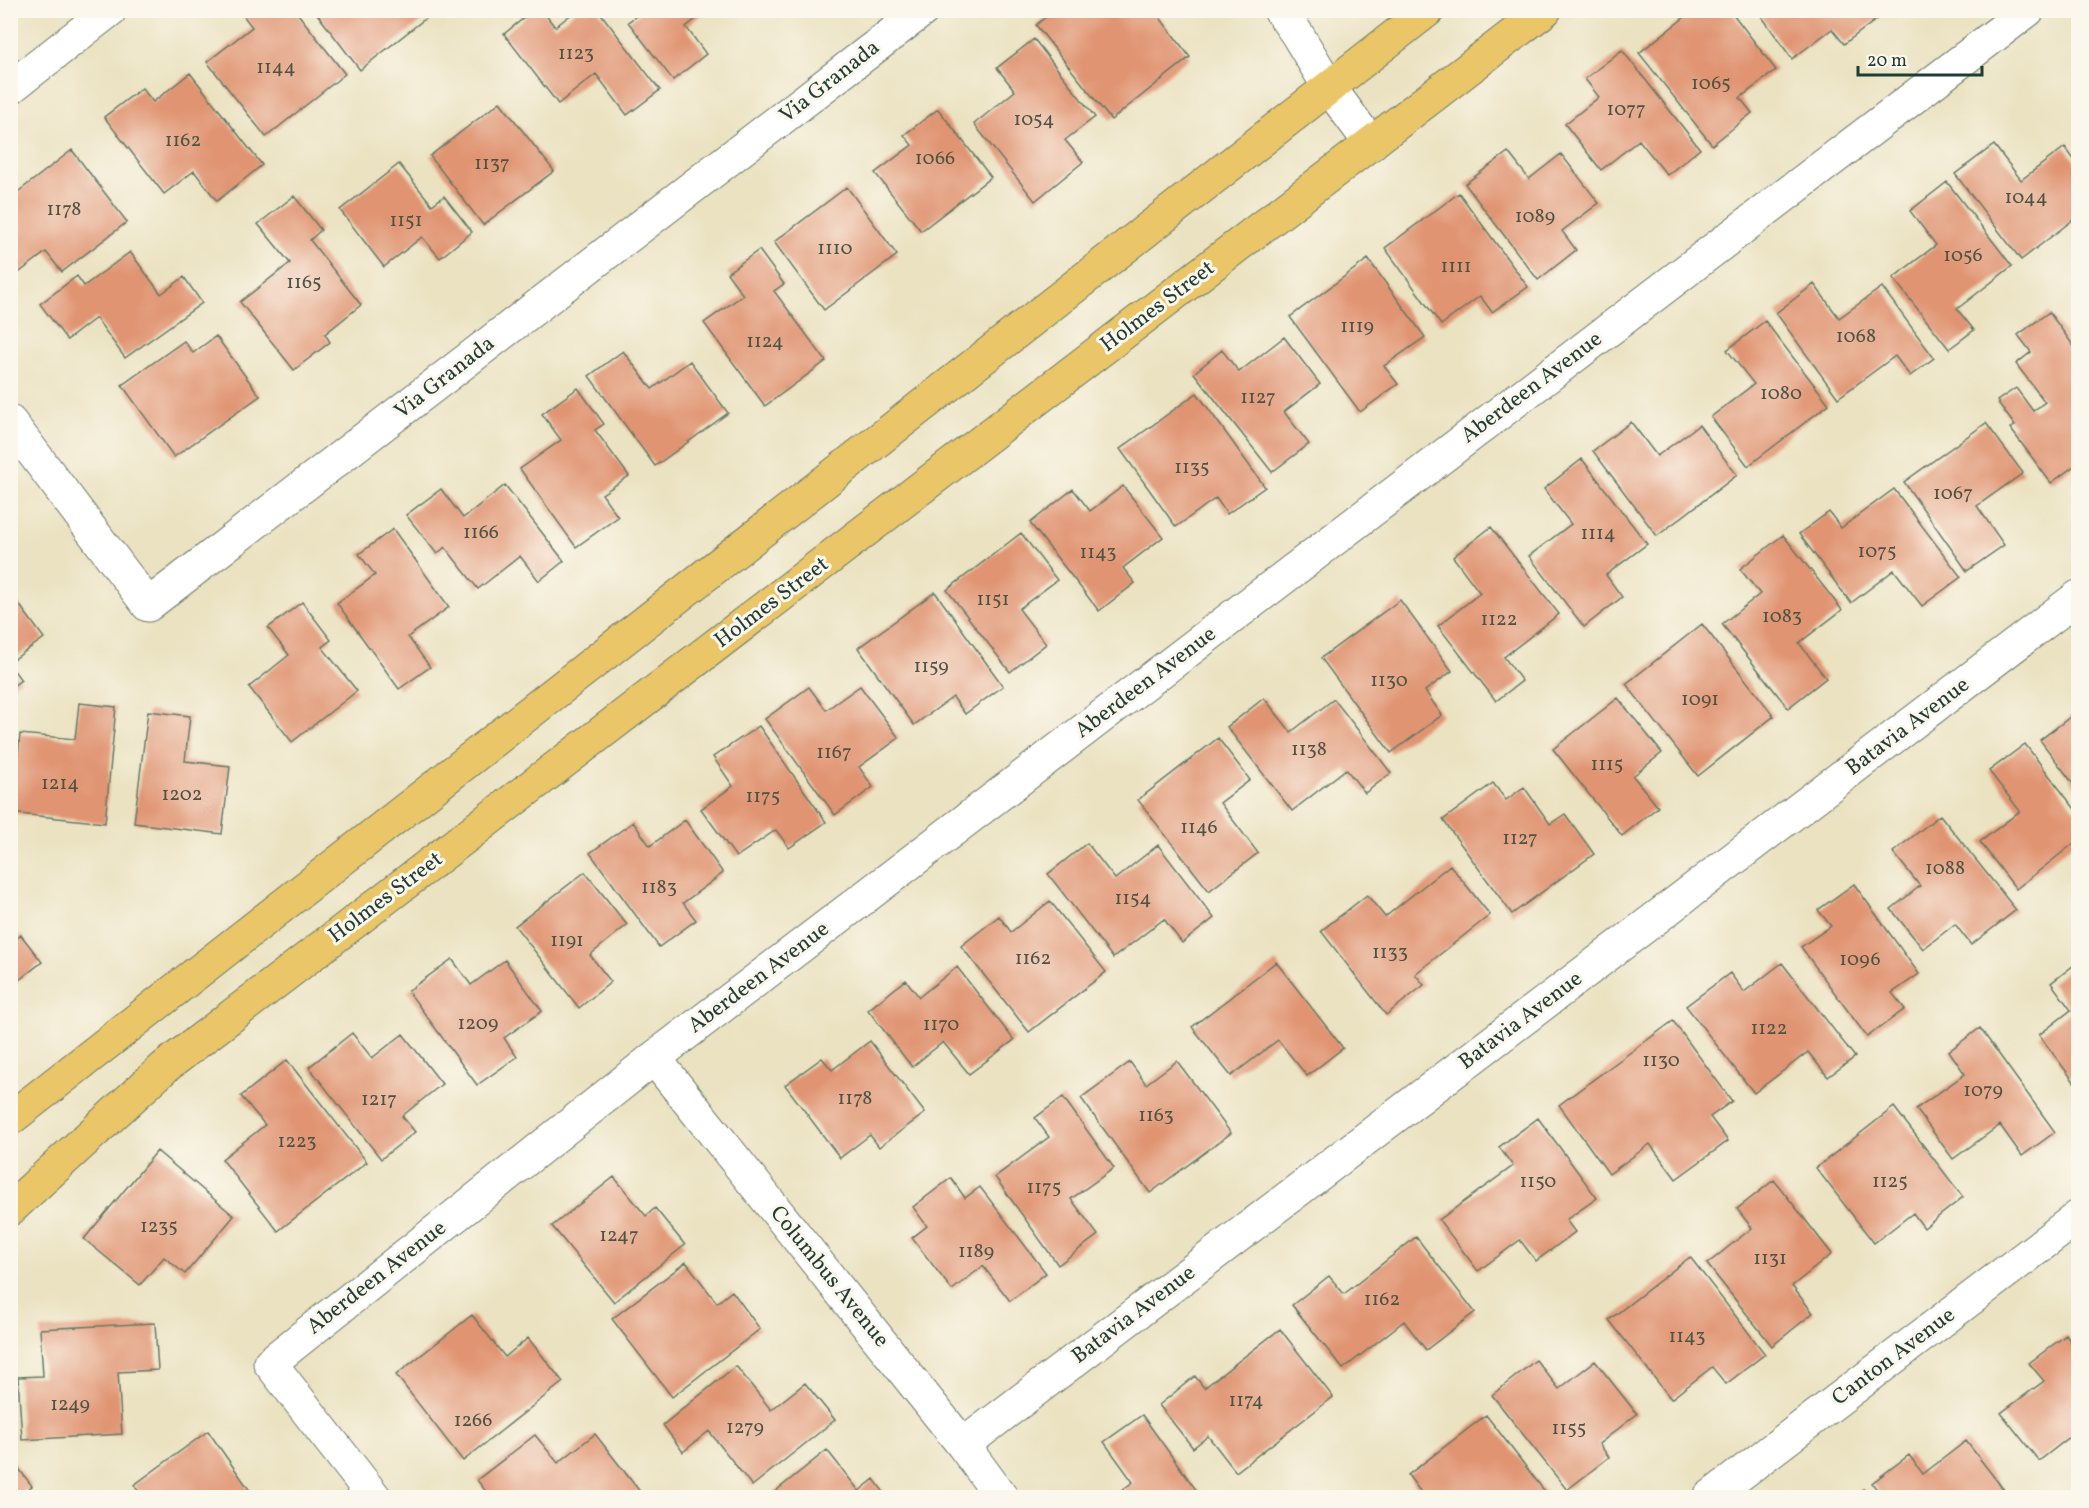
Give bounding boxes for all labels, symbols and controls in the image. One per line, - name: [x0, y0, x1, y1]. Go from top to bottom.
- street label: Via Granada: [773, 33, 887, 131]
- scale bar: [1858, 39, 1982, 77]
- house number: 1123: [558, 40, 594, 68]
- text: 20 m: [1867, 49, 1907, 74]
- house number: 1144: [256, 54, 296, 82]
- house number: 1065: [1691, 70, 1731, 98]
- house number: 1077: [1606, 96, 1646, 124]
- house number: 1054: [1013, 106, 1055, 134]
- house number: 1162: [165, 127, 201, 155]
- house number: 1066: [915, 145, 955, 173]
- house number: 1137: [474, 150, 510, 178]
- house number: 1044: [2004, 184, 2048, 212]
- house number: 1178: [47, 196, 81, 224]
- house number: 1089: [1515, 203, 1555, 231]
- house number: 1151: [390, 207, 422, 235]
- house number: 1110: [817, 235, 853, 263]
- house number: 1056: [1943, 242, 1983, 270]
- house number: 1111: [1440, 253, 1472, 281]
- street label: Holmes Street: [1094, 254, 1222, 360]
- house number: 1165: [286, 269, 322, 297]
- house number: 1119: [1340, 313, 1374, 341]
- house number: 1068: [1836, 323, 1876, 351]
- street label: Aberdeen Avenue: [1455, 324, 1609, 452]
- house number: 1124: [746, 328, 784, 356]
- street label: Via Granada: [388, 329, 502, 427]
- house number: 1080: [1760, 380, 1802, 408]
- house number: 1127: [1240, 384, 1276, 412]
- house number: 1135: [1174, 454, 1210, 482]
- house number: 1067: [1933, 480, 1973, 508]
- house number: 1166: [463, 519, 499, 547]
- house number: 1114: [1580, 520, 1616, 548]
- house number: 1075: [1857, 538, 1897, 566]
- house number: 1143: [1080, 539, 1116, 567]
- street label: Holmes Street: [708, 550, 836, 656]
- house number: 1151: [977, 586, 1009, 614]
- house number: 1083: [1762, 603, 1802, 631]
- house number: 1122: [1481, 606, 1518, 634]
- street label: Aberdeen Avenue: [1069, 619, 1223, 747]
- house number: 1159: [913, 653, 949, 681]
- house number: 1130: [1370, 667, 1408, 695]
- street label: Batavia Avenue: [1840, 670, 1976, 784]
- house number: 1091: [1681, 686, 1719, 714]
- house number: 1138: [1291, 736, 1327, 764]
- house number: 1167: [816, 739, 852, 767]
- house number: 1115: [1591, 751, 1623, 779]
- house number: 1214: [41, 770, 79, 798]
- house number: 1202: [161, 781, 203, 809]
- house number: 1175: [746, 783, 780, 811]
- house number: 1146: [1180, 814, 1218, 842]
- house number: 1127: [1502, 825, 1538, 853]
- street label: Holmes Street: [322, 845, 450, 951]
- house number: 1088: [1925, 855, 1965, 883]
- house number: 1183: [641, 874, 677, 902]
- house number: 1154: [1114, 885, 1152, 913]
- street label: Aberdeen Avenue: [682, 914, 836, 1042]
- house number: 1191: [550, 927, 584, 955]
- house number: 1133: [1372, 939, 1408, 967]
- house number: 1162: [1015, 945, 1051, 973]
- house number: 1096: [1839, 946, 1881, 974]
- street label: Batavia Avenue: [1453, 964, 1589, 1078]
- house number: 1209: [458, 1010, 498, 1038]
- house number: 1170: [923, 1011, 959, 1039]
- house number: 1122: [1751, 1015, 1788, 1043]
- house number: 1130: [1642, 1047, 1680, 1075]
- house number: 1079: [1963, 1077, 2003, 1105]
- house number: 1178: [838, 1085, 872, 1113]
- house number: 1217: [361, 1086, 397, 1114]
- house number: 1163: [1138, 1102, 1174, 1130]
- house number: 1223: [278, 1128, 316, 1156]
- house number: 1150: [1520, 1168, 1556, 1196]
- house number: 1125: [1872, 1168, 1908, 1196]
- house number: 1175: [1027, 1174, 1061, 1202]
- street label: Columbus Avenue: [762, 1199, 896, 1355]
- house number: 1235: [140, 1213, 178, 1241]
- street label: Aberdeen Avenue: [301, 1213, 453, 1343]
- house number: 1247: [599, 1222, 639, 1250]
- house number: 1189: [958, 1238, 994, 1266]
- house number: 1131: [1753, 1245, 1787, 1273]
- street label: Batavia Avenue: [1066, 1258, 1202, 1372]
- house number: 1162: [1364, 1286, 1400, 1314]
- street label: Canton Avenue: [1826, 1300, 1962, 1414]
- house number: 1143: [1669, 1323, 1705, 1351]
- house number: 1174: [1228, 1387, 1264, 1415]
- house number: 1249: [50, 1391, 90, 1419]
- house number: 1266: [454, 1407, 492, 1435]
- house number: 1279: [726, 1414, 764, 1442]
- house number: 1155: [1552, 1415, 1586, 1443]

